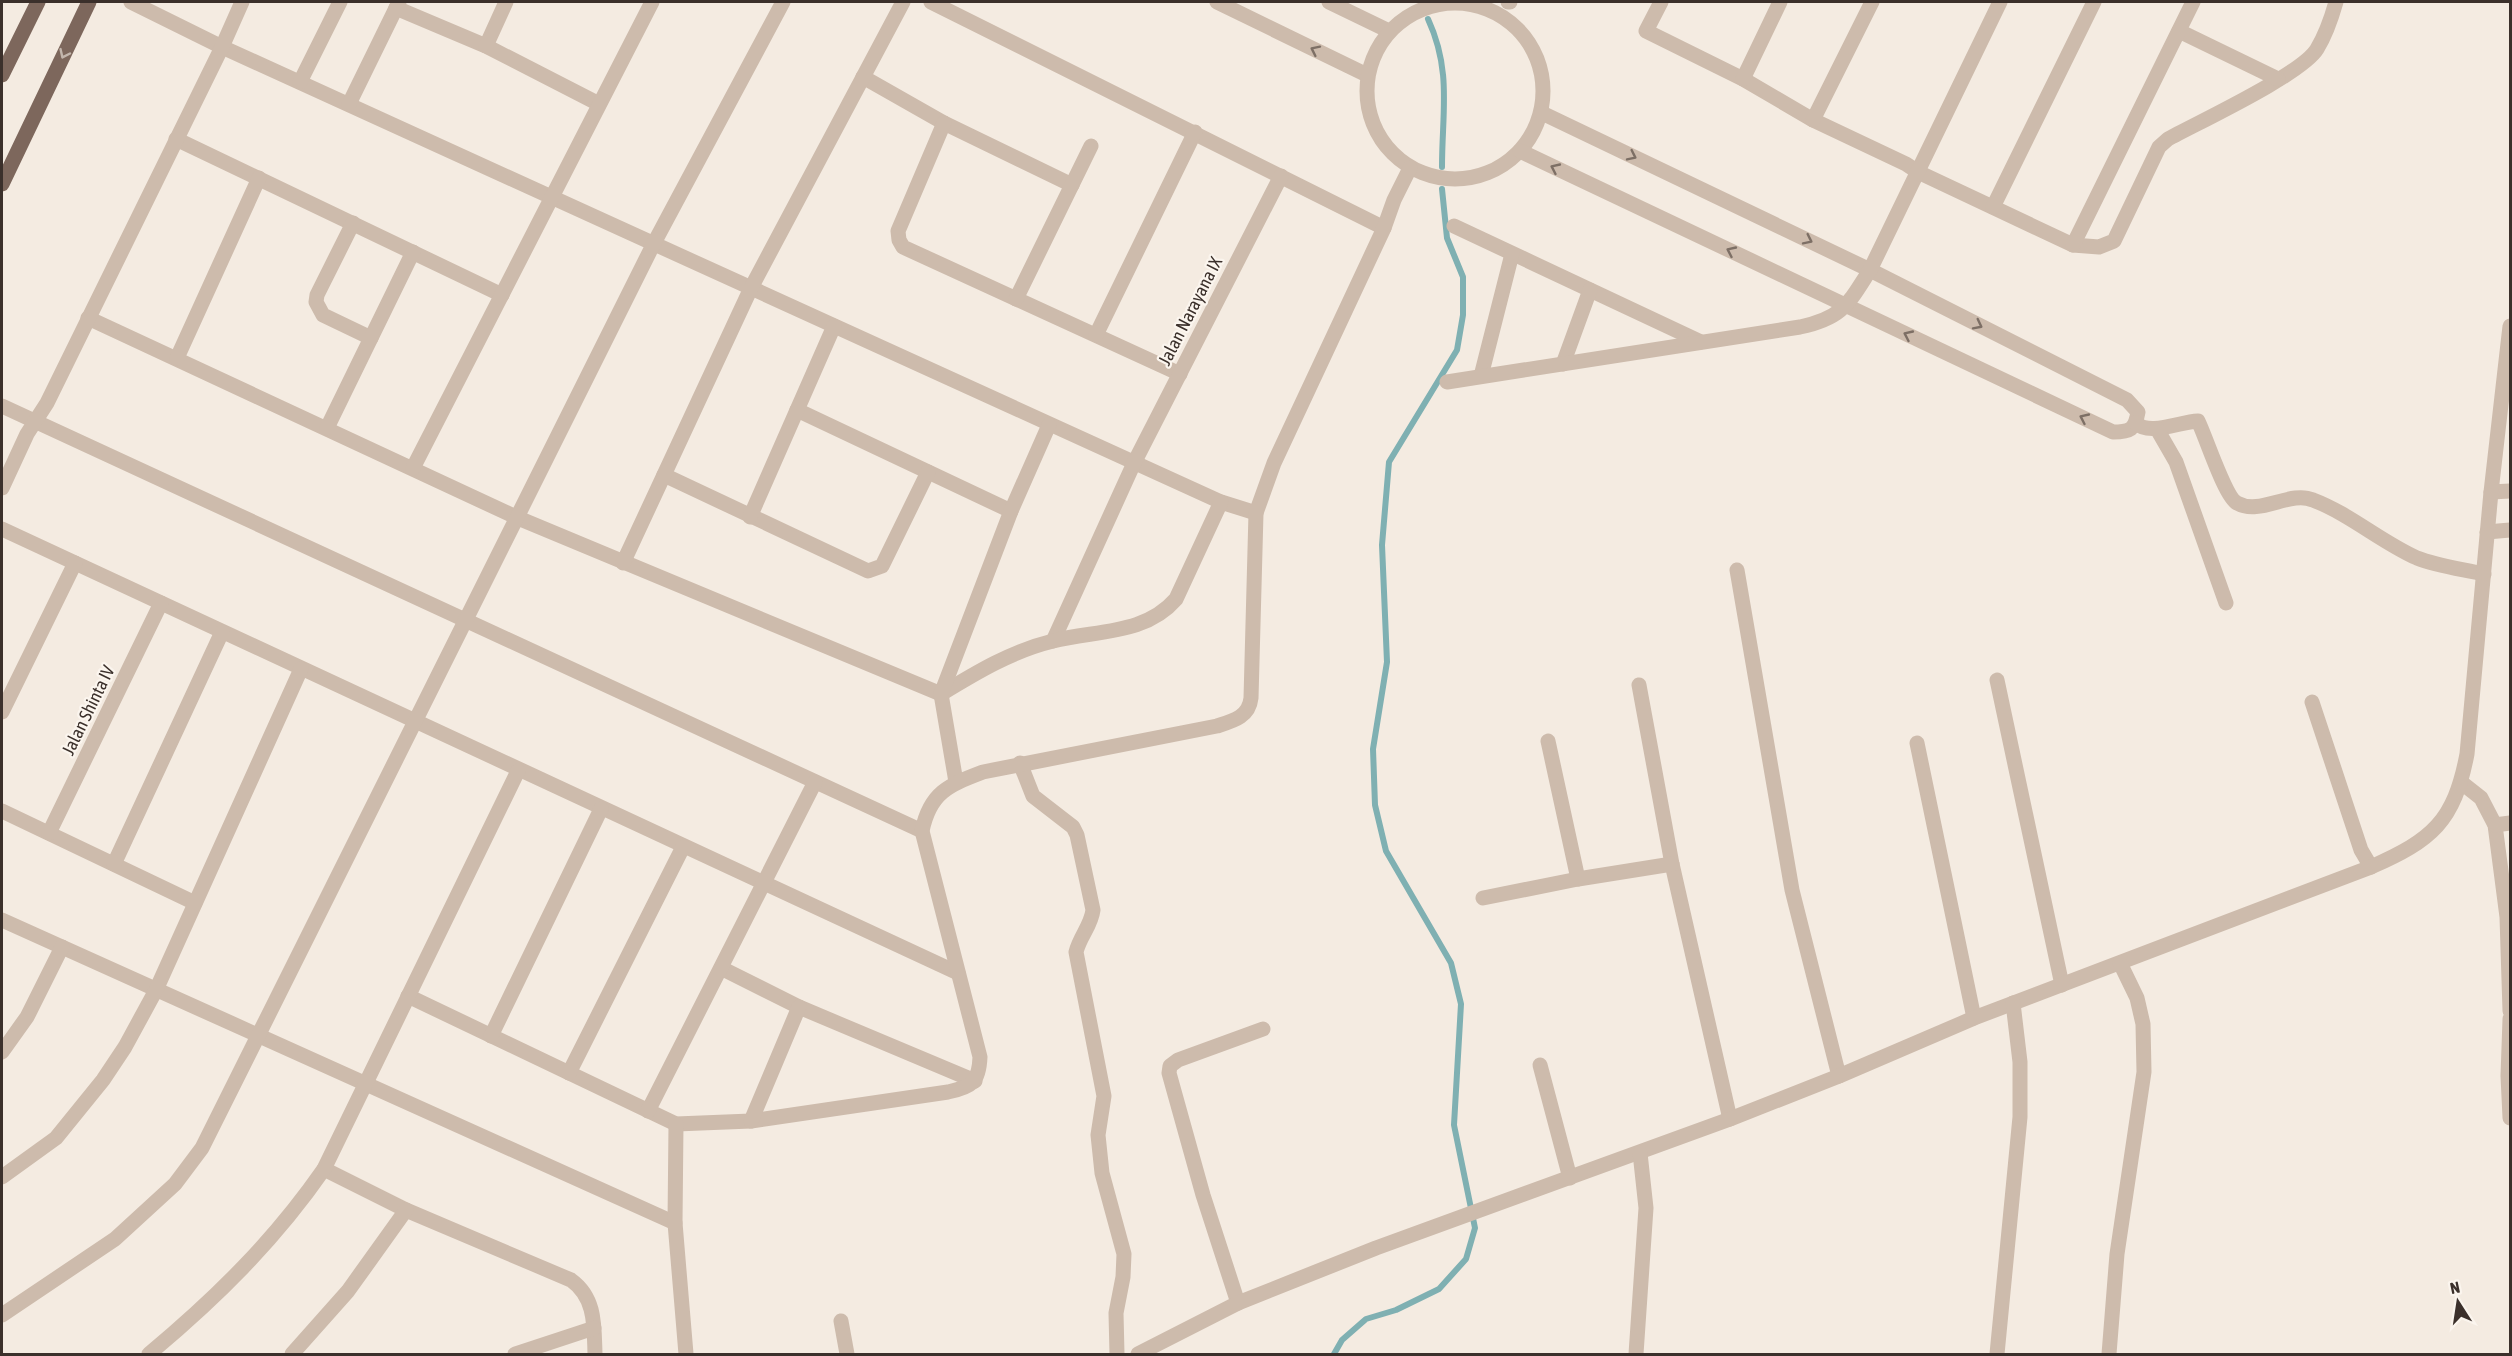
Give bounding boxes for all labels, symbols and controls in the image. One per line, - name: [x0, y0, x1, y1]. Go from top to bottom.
- one-way arrow: [1310, 45, 1321, 57]
- one-way arrow: [59, 48, 71, 59]
- one-way arrow: [1626, 149, 1637, 161]
- one-way arrow: [1551, 163, 1562, 175]
- one-way arrow: [1802, 233, 1813, 245]
- one-way arrow: [1727, 247, 1738, 259]
- street label: Jalan Narayana IX: [1154, 253, 1227, 369]
- one-way arrow: [1972, 317, 1983, 329]
- one-way arrow: [1903, 330, 1914, 342]
- one-way arrow: [2079, 414, 2090, 426]
- street label: Jalan Shinta IV: [57, 662, 119, 758]
- north arrow: [2428, 1272, 2488, 1332]
- text: N: [2448, 1278, 2461, 1297]

